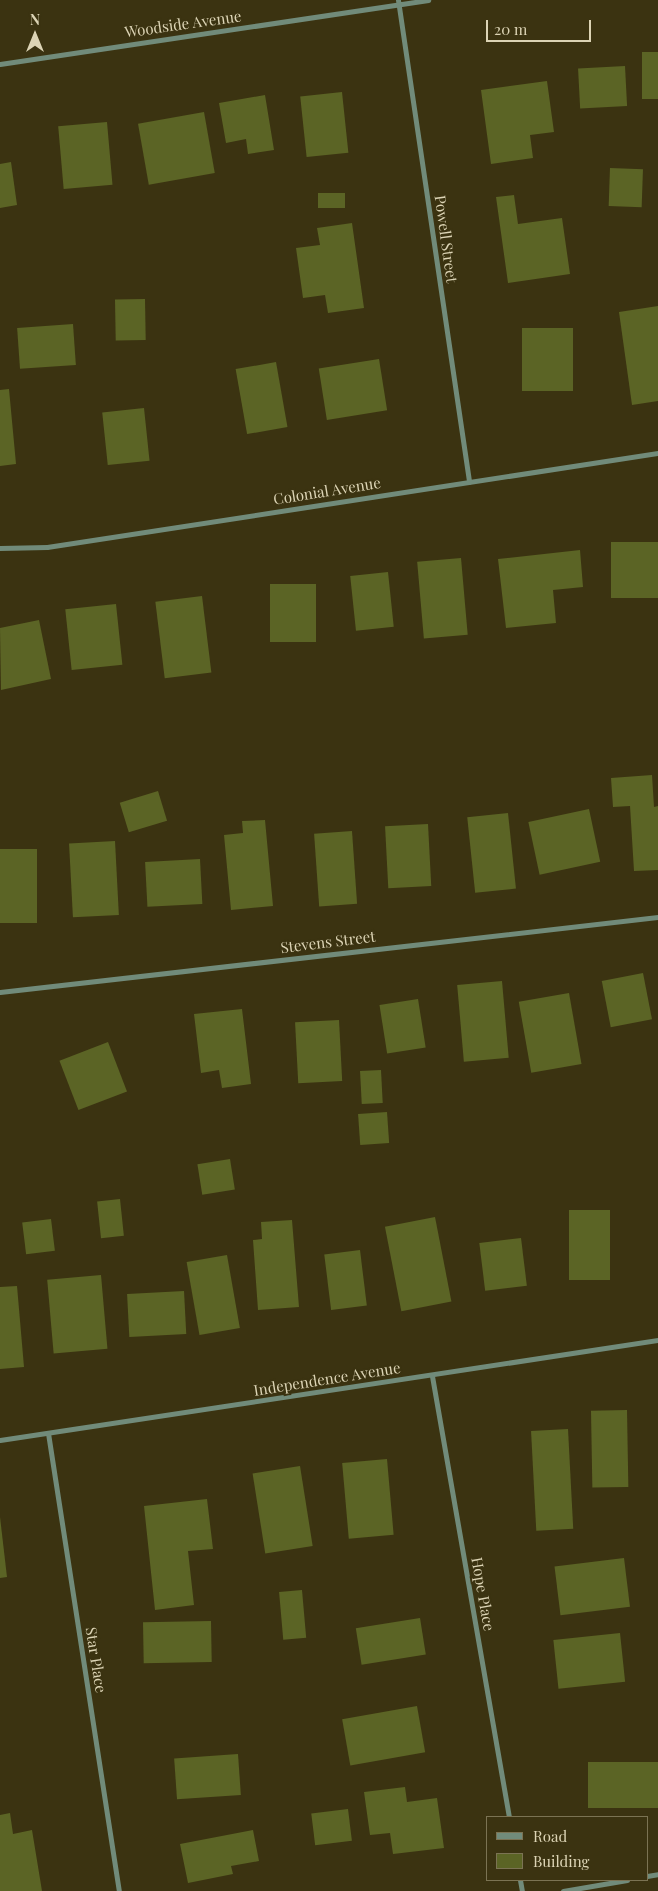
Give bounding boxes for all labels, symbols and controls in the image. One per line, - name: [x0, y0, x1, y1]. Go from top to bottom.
- street label: Woodside Avenue: [123, 7, 243, 41]
- north arrow: [10, 10, 60, 60]
- text: N: [30, 10, 40, 29]
- scale bar: [488, 10, 593, 42]
- text: 20 m: [494, 19, 527, 39]
- street label: Powell Street: [431, 194, 461, 284]
- street label: Colonial Avenue: [272, 474, 382, 508]
- street label: Stevens Street: [280, 927, 376, 957]
- street label: Independence Avenue: [252, 1358, 402, 1400]
- street label: Hope Place: [468, 1556, 498, 1632]
- street label: Star Place: [82, 1626, 110, 1694]
- legend: [486, 1816, 648, 1881]
- text: Road: [533, 1826, 567, 1846]
- text: Building: [533, 1851, 589, 1871]

